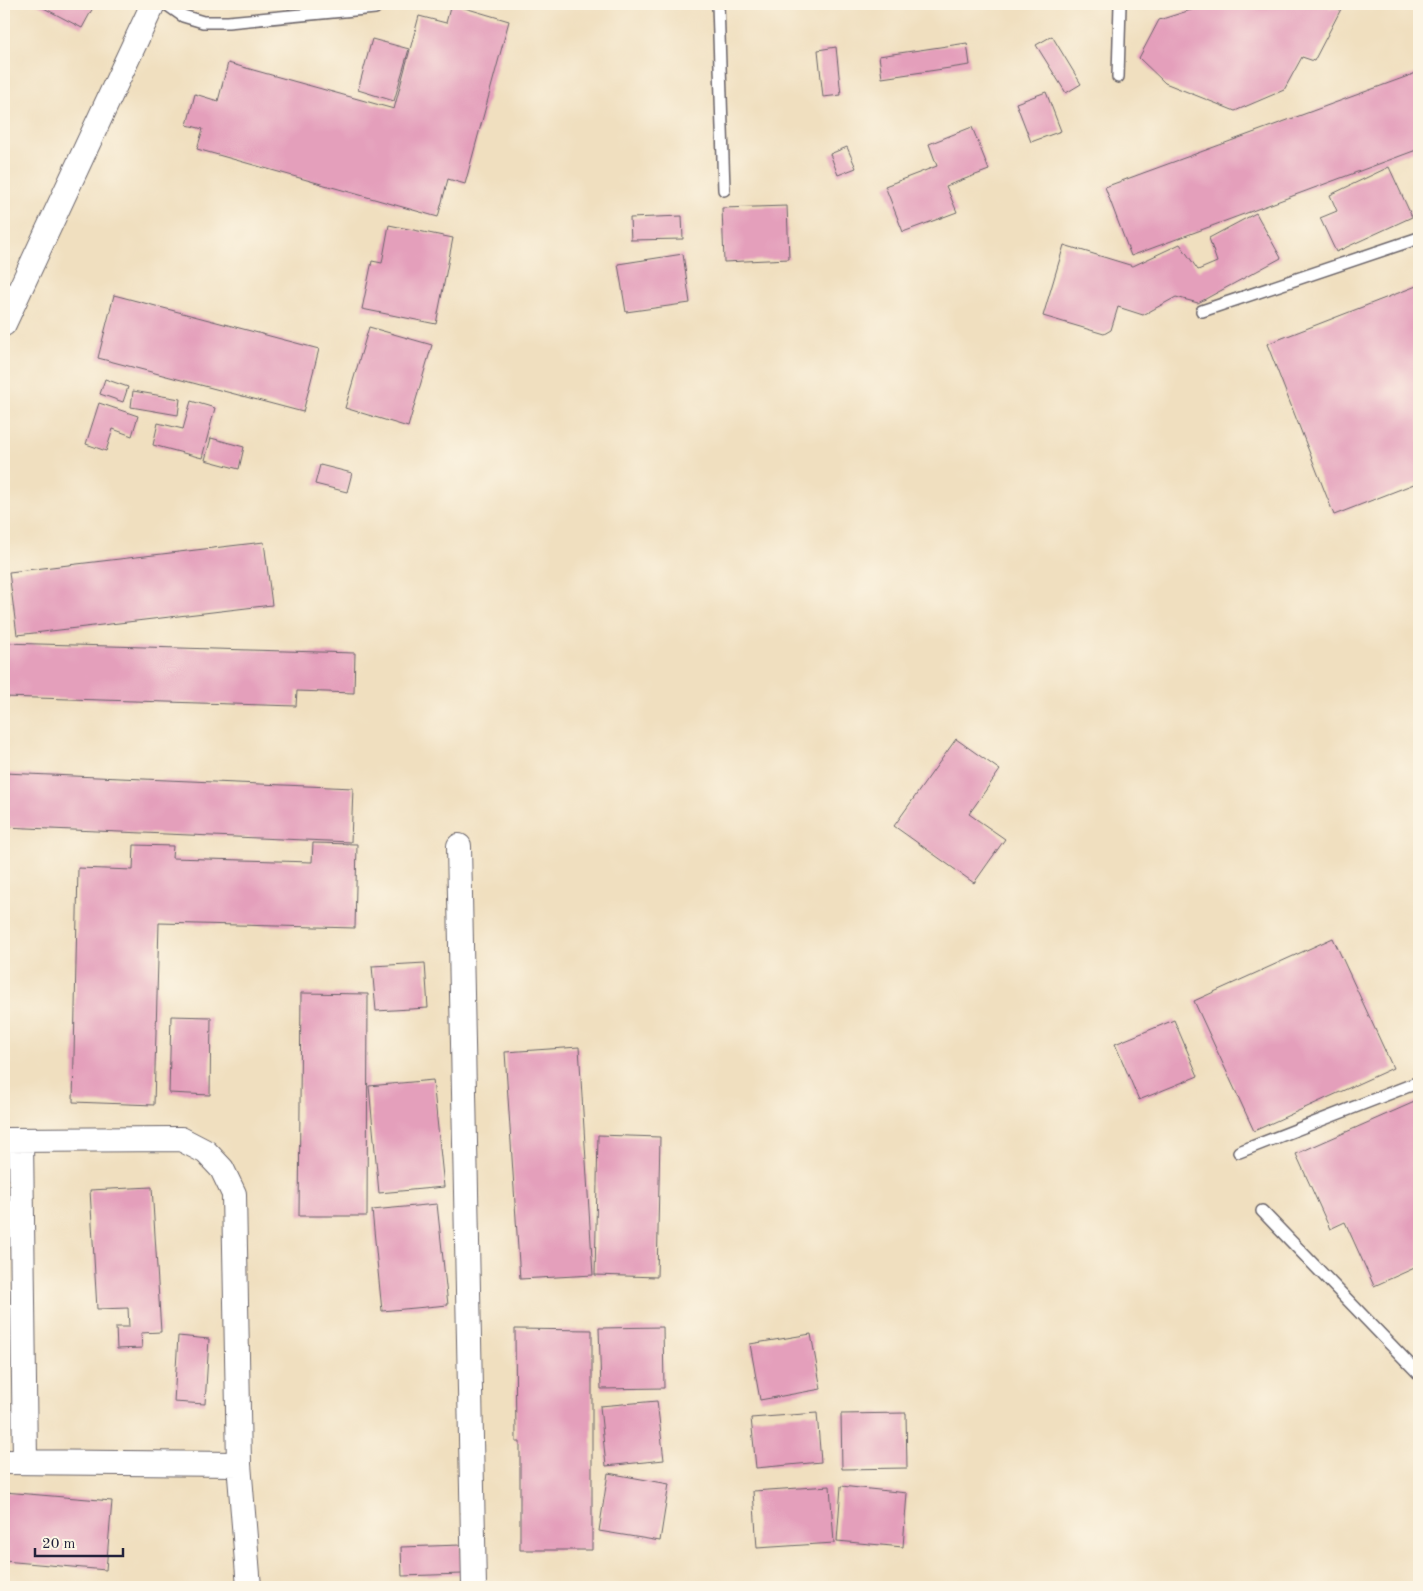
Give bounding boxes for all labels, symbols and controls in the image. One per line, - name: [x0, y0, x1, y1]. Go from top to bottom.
- scale bar: [35, 1526, 122, 1558]
- text: 20 m: [42, 1537, 76, 1552]

